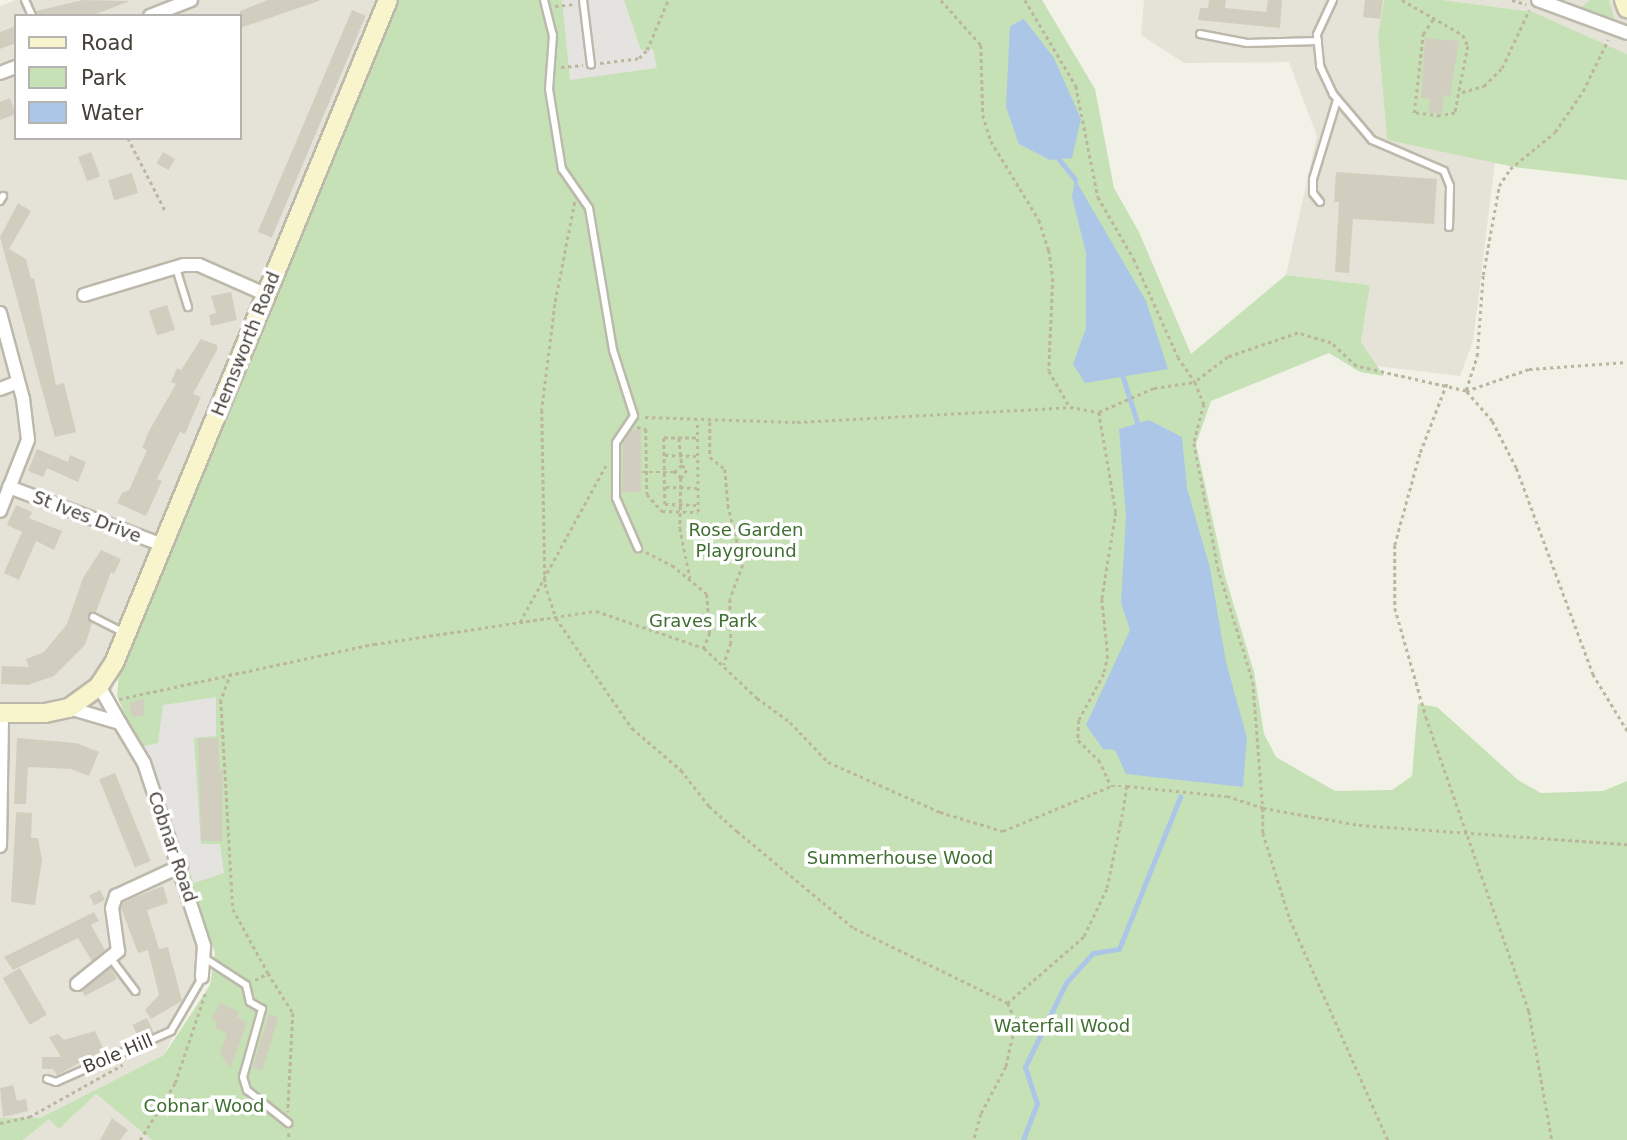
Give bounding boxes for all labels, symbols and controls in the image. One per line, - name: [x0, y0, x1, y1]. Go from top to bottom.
- legend: [14, 14, 242, 140]
- text: Road: [81, 31, 134, 55]
- text: Park: [81, 66, 126, 90]
- text: Water: [81, 101, 143, 125]
- street label: Hemsworth Road: [207, 269, 285, 419]
- street label: St Ives Drive: [30, 486, 144, 548]
- park label: Rose Garden Playground: [689, 520, 803, 562]
- park label: Graves Park: [649, 610, 757, 632]
- street label: Cobnar Road: [143, 789, 201, 905]
- park label: Summerhouse Wood: [807, 847, 993, 869]
- park label: Waterfall Wood: [994, 1015, 1130, 1037]
- street label: Bole Hill: [80, 1030, 156, 1078]
- park label: Cobnar Wood: [144, 1095, 264, 1117]

